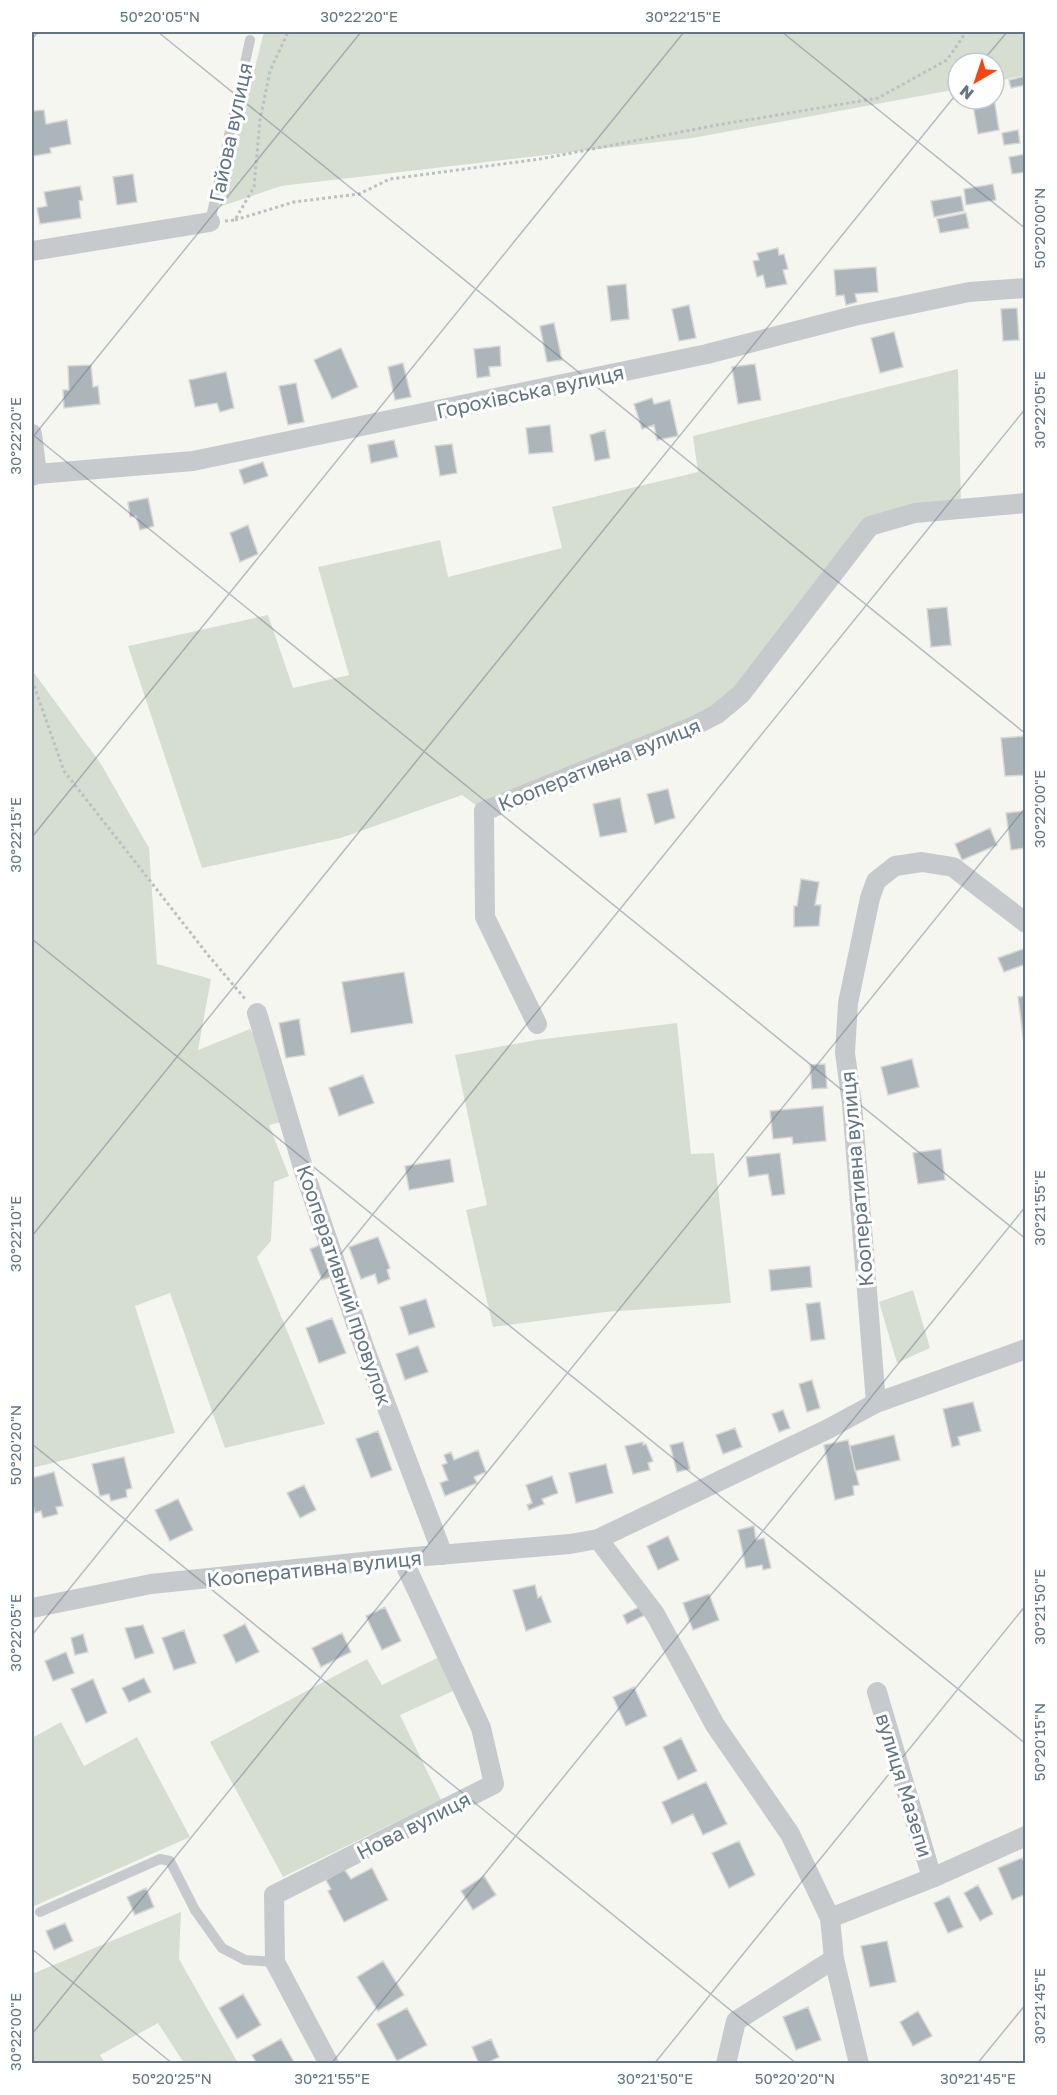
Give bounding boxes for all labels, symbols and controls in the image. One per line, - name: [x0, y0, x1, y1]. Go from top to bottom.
- text: 50°20'05"N: [120, 7, 200, 25]
- text: 30°22'20"E: [320, 7, 398, 25]
- text: 30°22'15"E: [645, 7, 721, 25]
- north arrow: [946, 51, 1006, 111]
- street label: Гайова вулиця: [204, 60, 256, 204]
- text: N: [956, 81, 978, 104]
- text: 50°20'00"N: [1030, 187, 1048, 269]
- street label: Горохівська вулиця: [434, 359, 626, 423]
- text: 30°22'05"E: [1030, 371, 1048, 449]
- text: 30°22'20"E: [6, 397, 24, 475]
- street label: Кооперативна вулиця: [494, 712, 704, 816]
- text: 30°22'00"E: [1030, 770, 1048, 848]
- text: 30°22'15"E: [6, 797, 24, 873]
- street label: Кооперативна вулиця: [835, 1070, 877, 1288]
- street label: Кооперативний провулок: [293, 1162, 397, 1408]
- text: 30°21'55"E: [1030, 1170, 1048, 1246]
- text: 30°22'10"E: [6, 1196, 24, 1272]
- text: 50°20'20"N: [6, 1405, 24, 1485]
- street label: Кооперативна вулиця: [205, 1545, 423, 1591]
- text: 30°21'50"E: [1030, 1569, 1048, 1645]
- text: 30°22'05"E: [6, 1594, 24, 1672]
- text: 50°20'15"N: [1030, 1703, 1048, 1781]
- street label: вулиця Мазепи: [872, 1710, 938, 1860]
- street label: Нова вулиця: [352, 1786, 474, 1864]
- text: 30°21'45"E: [1030, 1968, 1048, 2044]
- text: 30°22'00"E: [6, 1993, 24, 2071]
- text: 50°20'25"N: [132, 2069, 212, 2087]
- text: 30°21'55"E: [294, 2069, 370, 2087]
- text: 30°21'50"E: [617, 2069, 693, 2087]
- text: 50°20'20"N: [755, 2069, 835, 2087]
- text: 30°21'45"E: [940, 2069, 1016, 2087]

